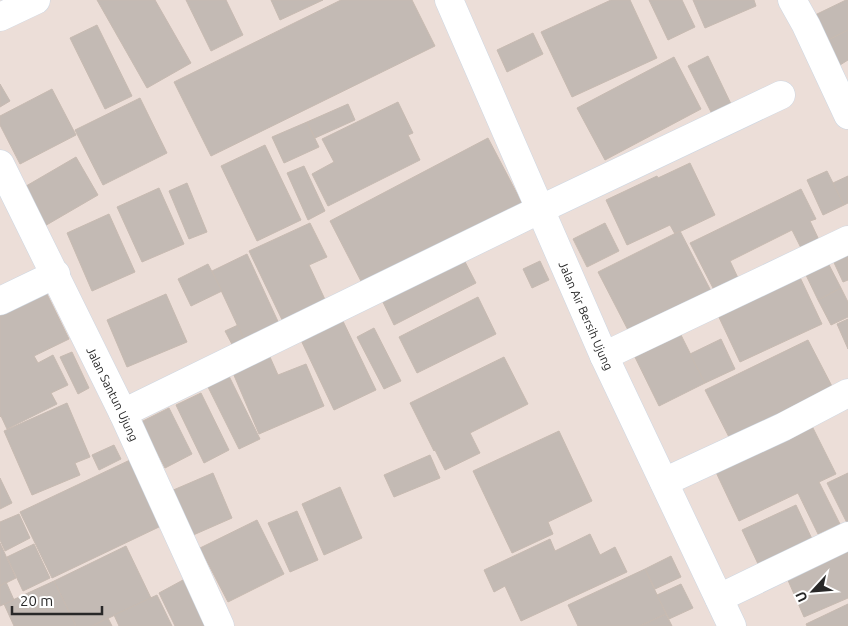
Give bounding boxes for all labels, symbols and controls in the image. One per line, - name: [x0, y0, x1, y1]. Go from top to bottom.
- street label: Jalan Air Bersih Ujung: [557, 259, 616, 372]
- street label: Jalan Santun Ujung: [85, 344, 141, 443]
- north arrow: [788, 566, 838, 616]
- scale bar: [12, 584, 102, 616]
- text: U: [792, 589, 811, 605]
- text: 20 m: [20, 592, 53, 609]

